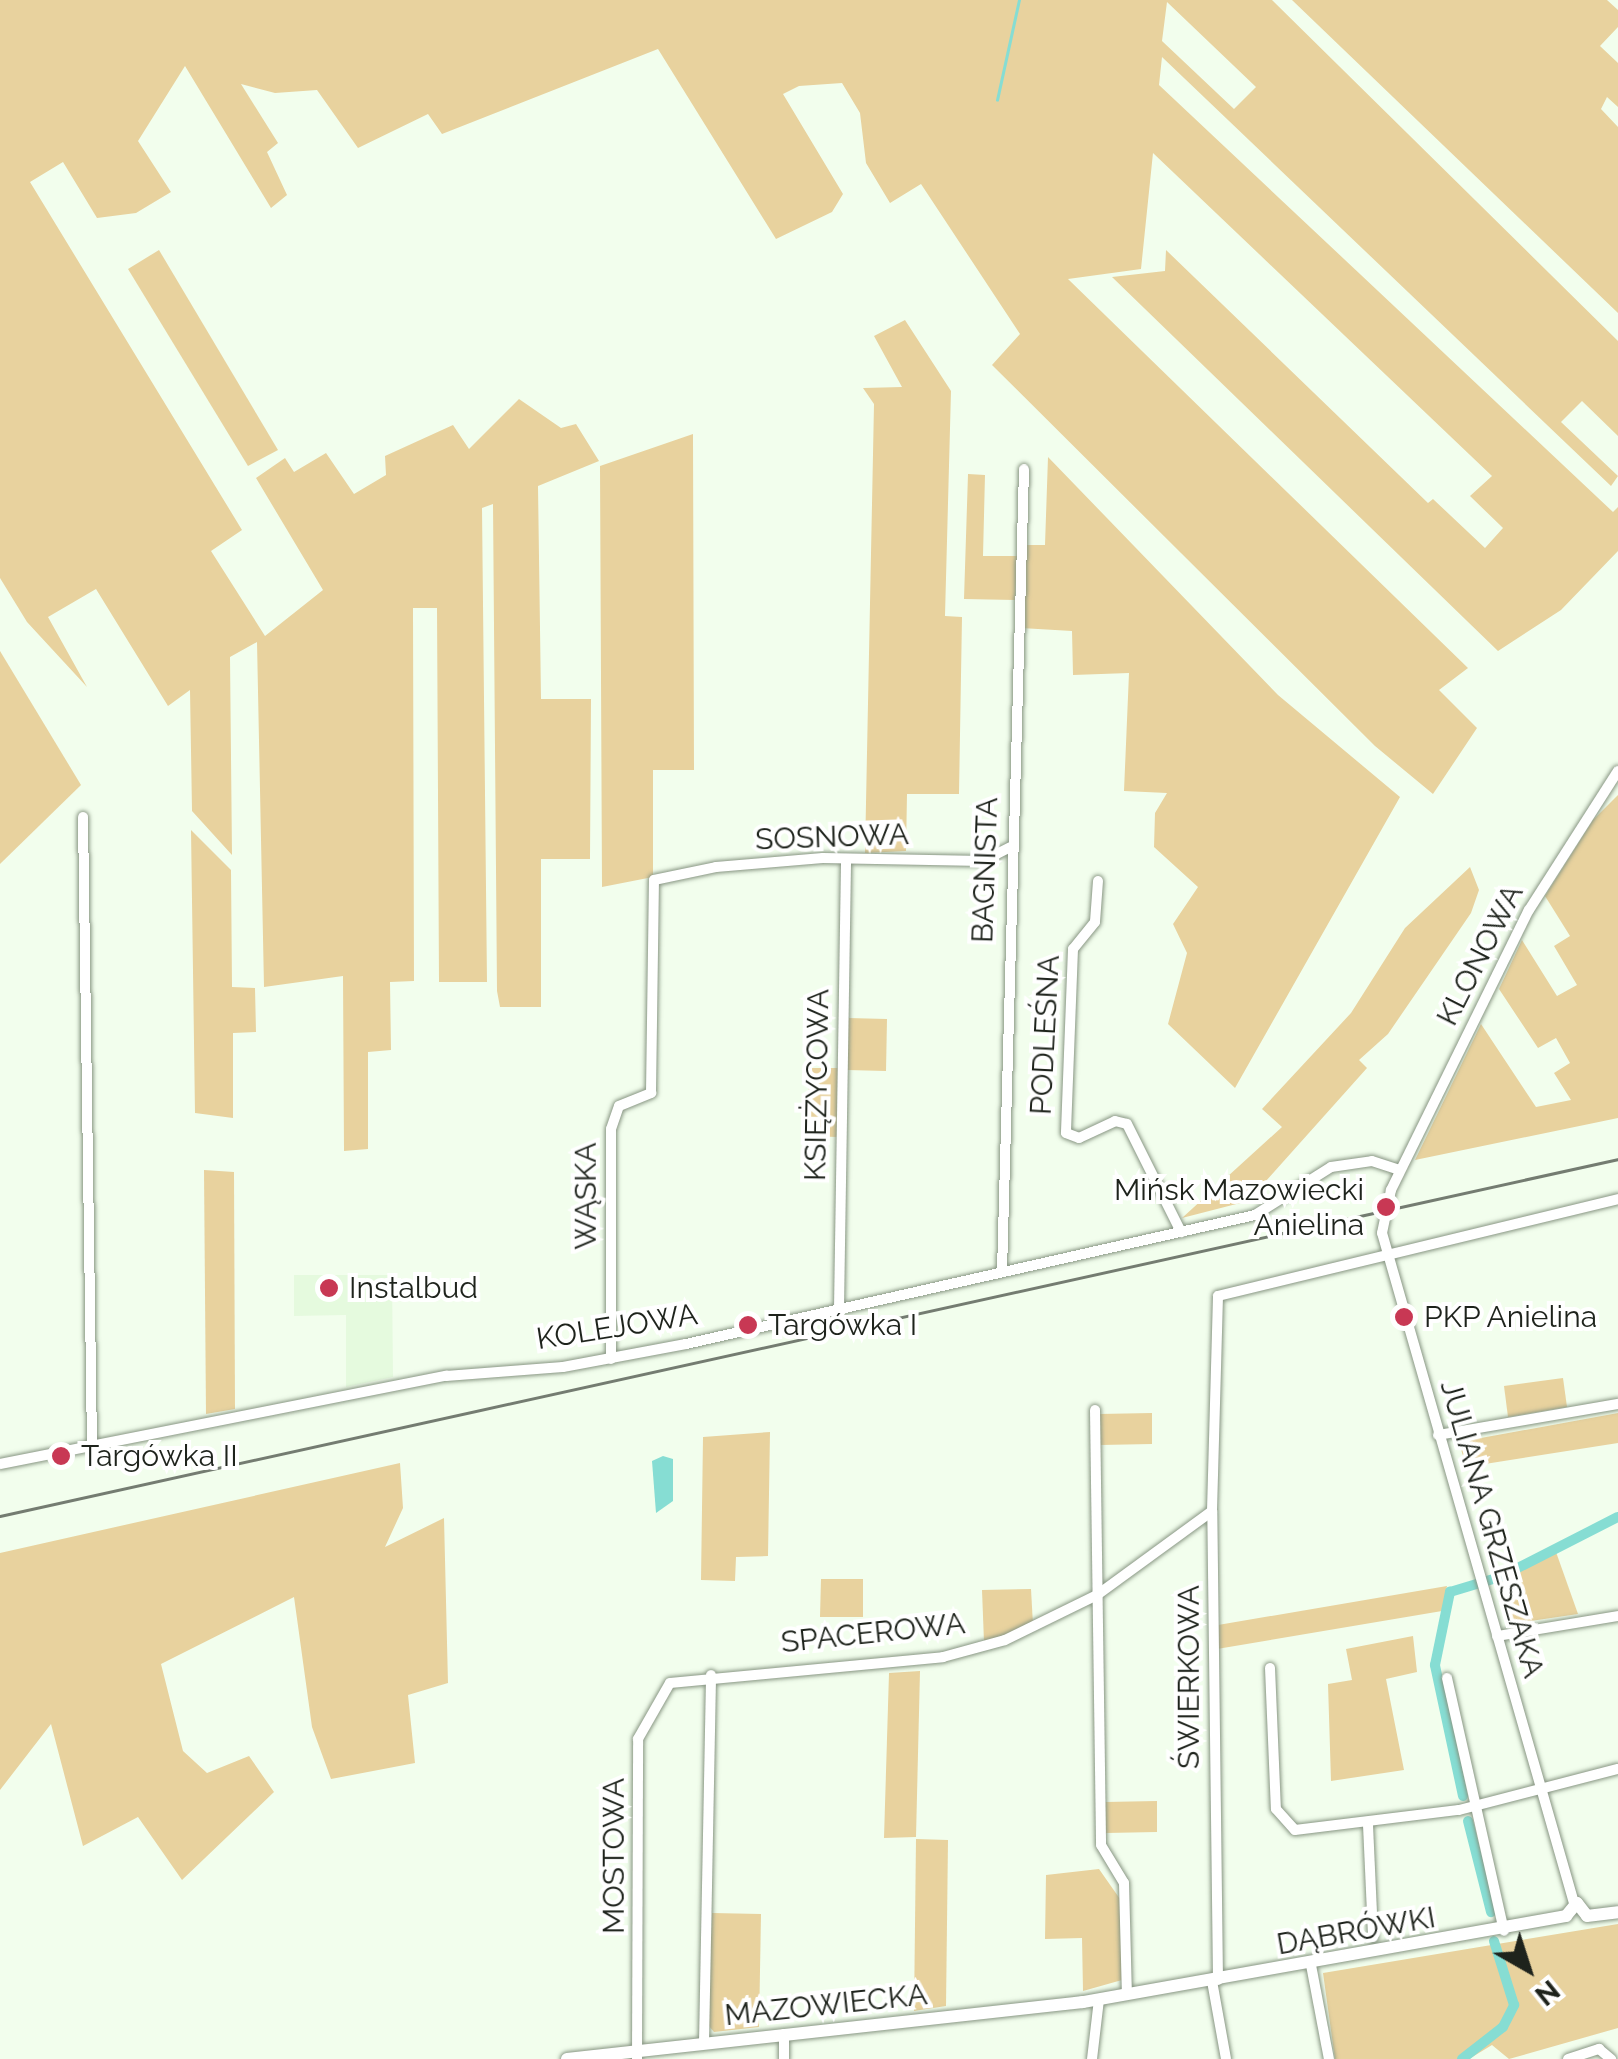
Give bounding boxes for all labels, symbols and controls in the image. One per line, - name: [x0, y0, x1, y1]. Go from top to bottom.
- street label: BAGNISTA: [964, 797, 1006, 943]
- street label: SOSNOWA: [755, 816, 909, 858]
- street label: KLONOWA: [1429, 879, 1531, 1031]
- street label: PODLEŚNA: [1023, 954, 1067, 1116]
- street label: KSIĘŻYCOWA: [797, 989, 837, 1181]
- street label: WĄSKA: [568, 1142, 604, 1250]
- place label: Mińsk Mazowiecki Anielina: [1114, 1172, 1364, 1242]
- marker: Mińsk Mazowiecki Anielina: [1373, 1194, 1399, 1220]
- place label: Instalbud: [349, 1270, 478, 1306]
- marker: Instalbud: [318, 1277, 340, 1299]
- street label: KOLEJOWA: [534, 1297, 700, 1357]
- place label: PKP Anielina: [1424, 1299, 1599, 1335]
- marker: PKP Anielina: [1393, 1306, 1415, 1328]
- place label: Targówka I: [768, 1307, 917, 1343]
- marker: Targówka I: [737, 1314, 759, 1336]
- street label: JULIANA GRZESZAKA: [1432, 1376, 1552, 1682]
- place label: Targówka II: [81, 1438, 238, 1474]
- marker: Targówka II: [50, 1445, 72, 1467]
- street label: ŚWIERKOWA: [1171, 1585, 1207, 1769]
- street label: SPACEROWA: [779, 1605, 967, 1661]
- street label: MOSTOWA: [596, 1778, 632, 1934]
- street label: DĄBRÓWKI: [1274, 1899, 1438, 1963]
- north arrow: [1478, 1919, 1578, 2019]
- text: N: [1529, 1973, 1566, 2012]
- street label: MAZOWIECKA: [723, 1976, 929, 2034]

